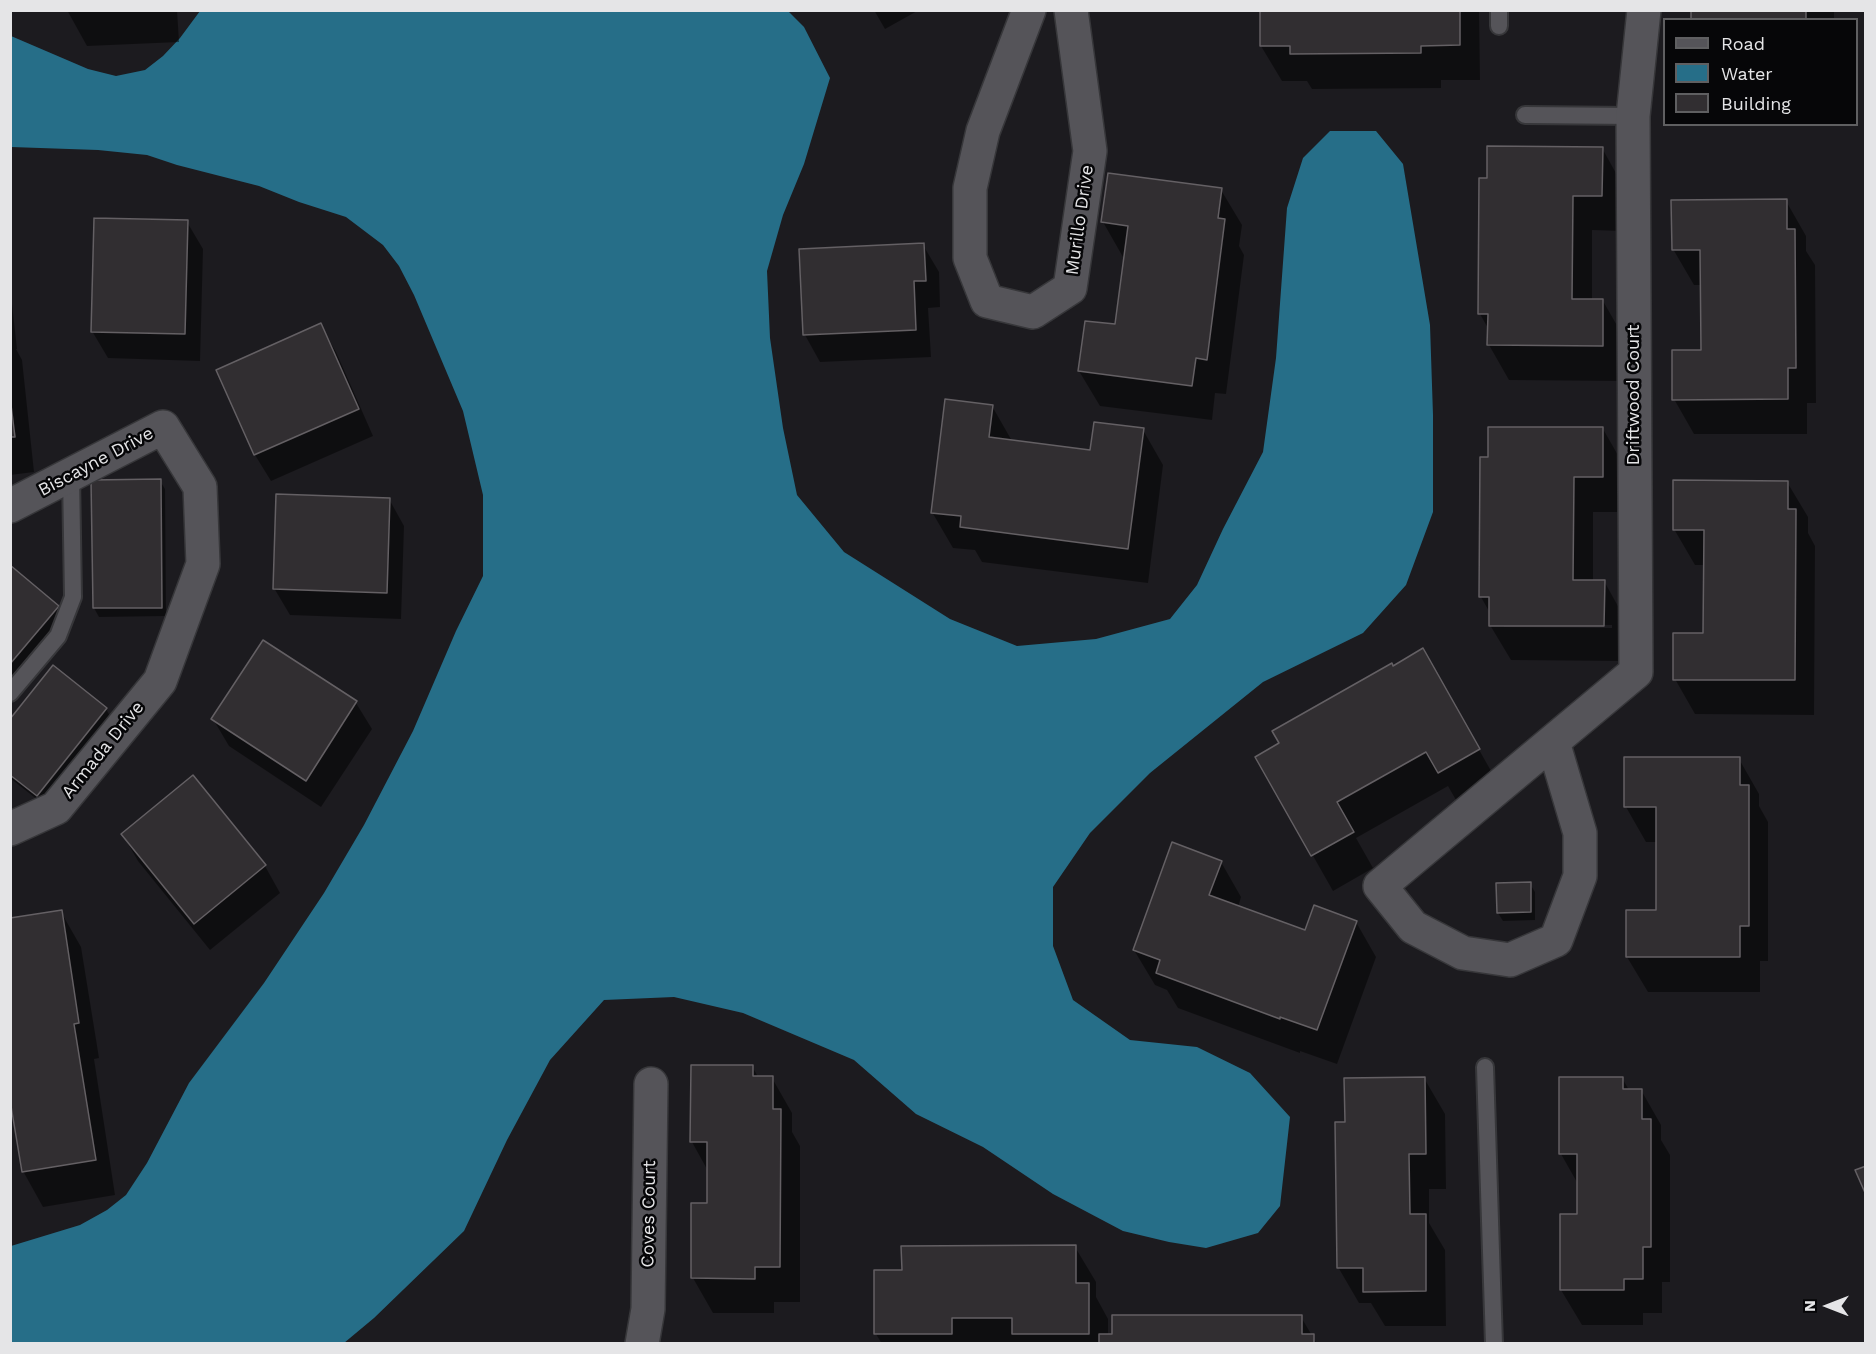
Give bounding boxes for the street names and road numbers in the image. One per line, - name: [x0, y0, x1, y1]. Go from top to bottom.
- street label: Murillo Drive: [1062, 163, 1098, 277]
- street label: Driftwood Court: [1623, 324, 1645, 466]
- street label: Biscayne Drive: [35, 423, 157, 501]
- street label: Armada Drive: [57, 697, 149, 803]
- street label: Coves Court: [637, 1160, 661, 1268]

